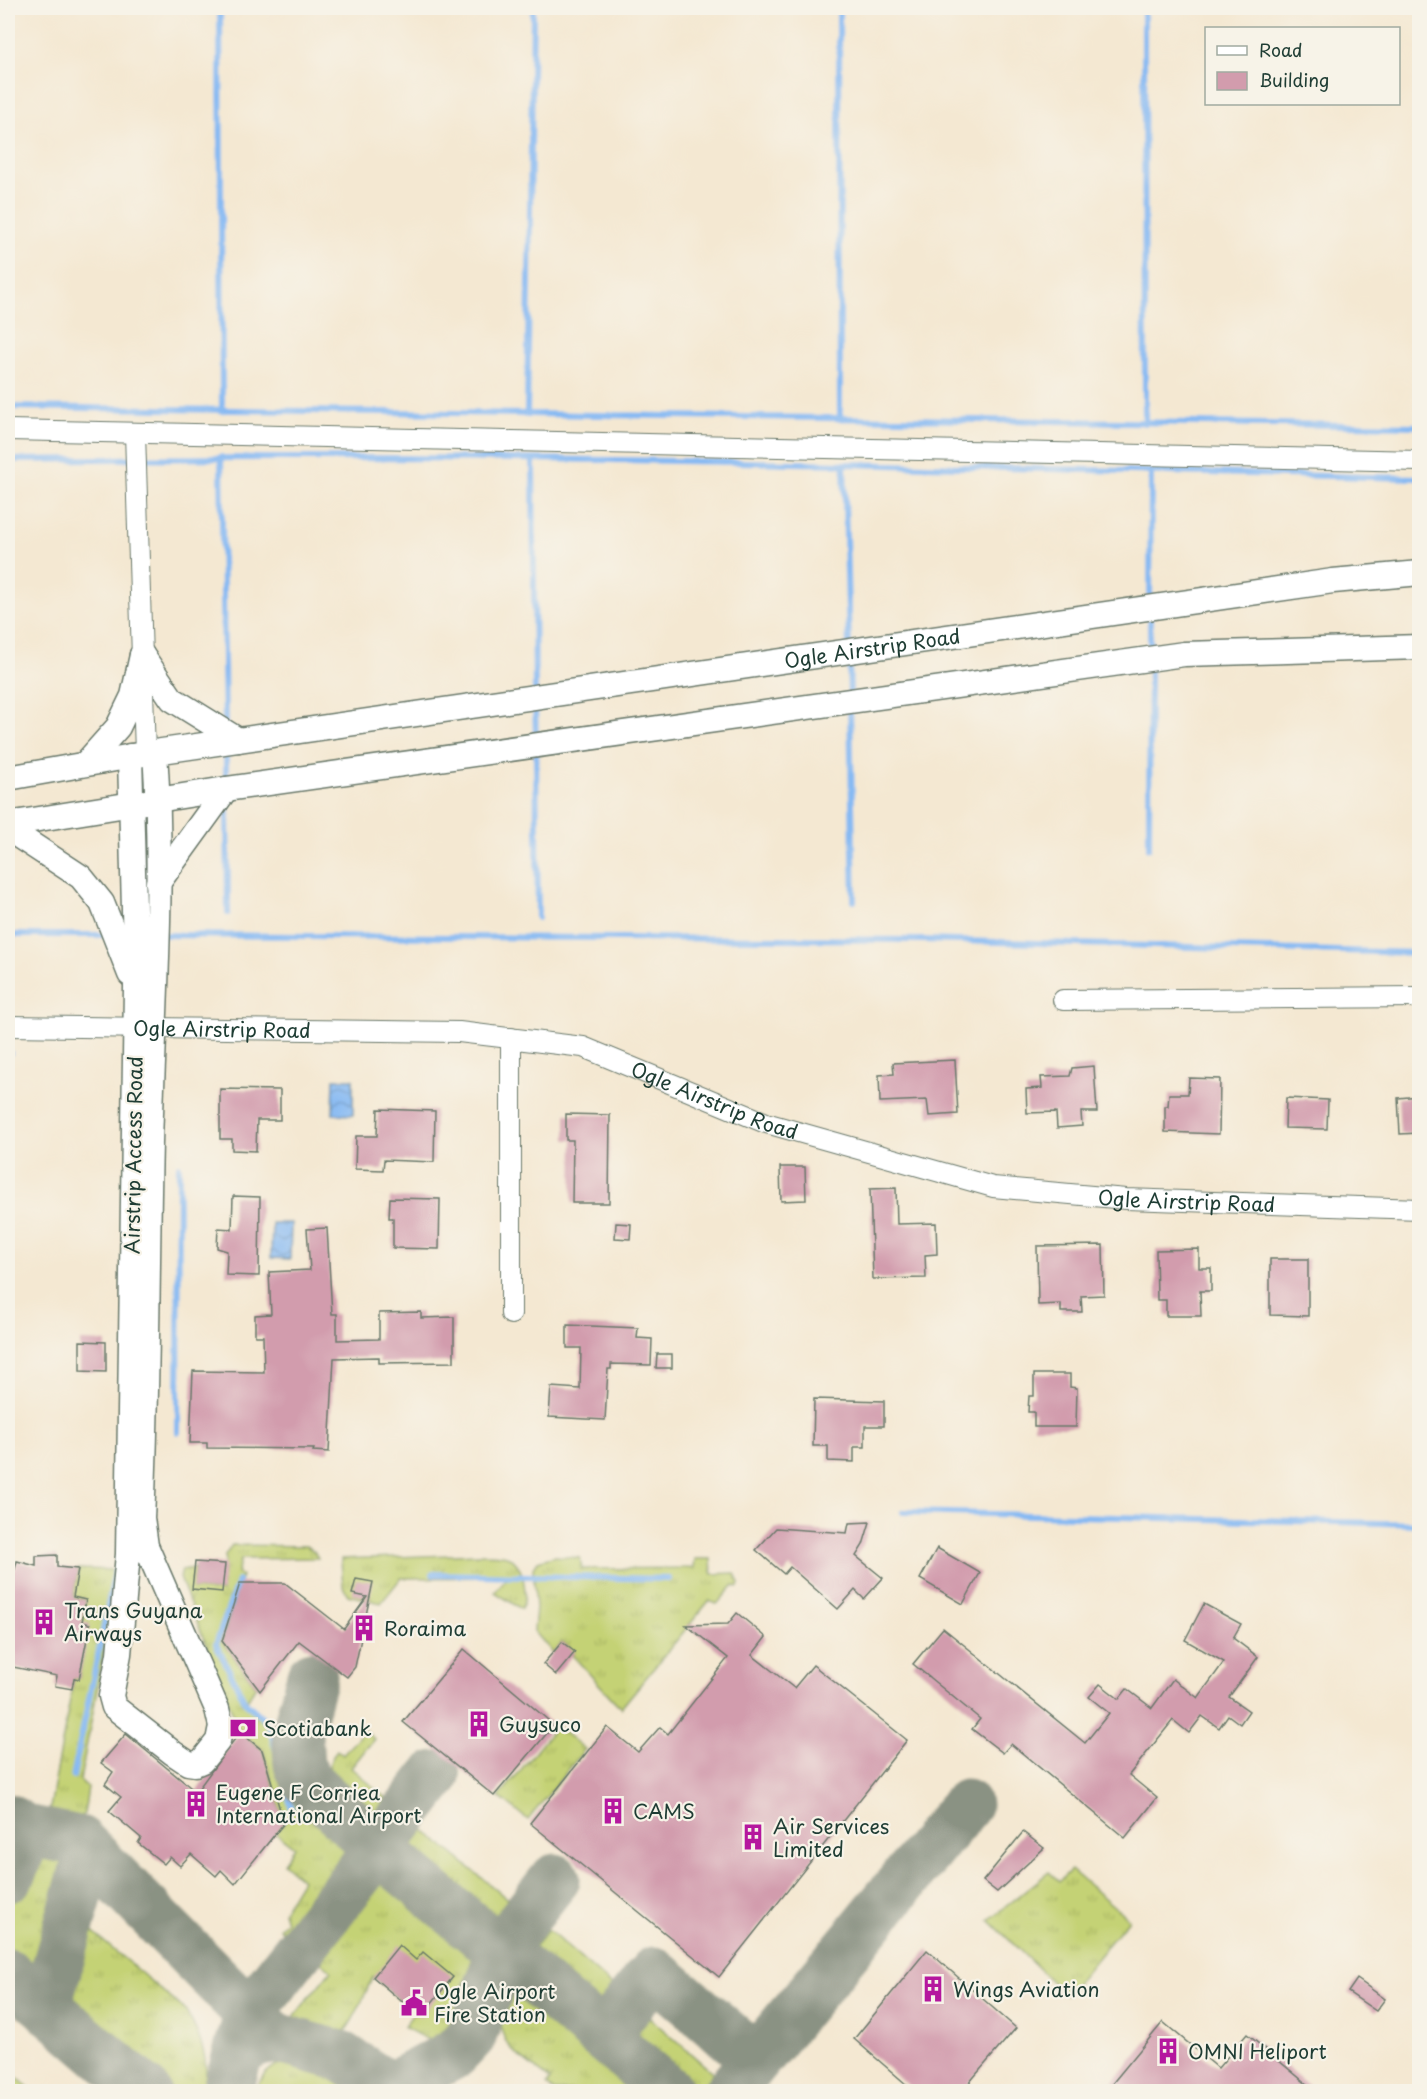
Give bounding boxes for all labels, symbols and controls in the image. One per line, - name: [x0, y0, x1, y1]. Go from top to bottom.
- legend: [1205, 27, 1400, 105]
- text: Road: [1259, 36, 1303, 63]
- text: Building: [1259, 66, 1329, 93]
- street label: Ogle Airstrip Road: [782, 620, 962, 675]
- street label: Ogle Airstrip Road: [133, 1013, 311, 1045]
- street label: Ogle Airstrip Road: [626, 1054, 802, 1146]
- street label: Airstrip Access Road: [116, 1056, 150, 1254]
- street label: Ogle Airstrip Road: [1097, 1182, 1276, 1219]
- place label: Trans Guyana Airways: [64, 1595, 203, 1648]
- building icon: Trans Guyana Airways: [29, 1607, 59, 1637]
- building icon: Roraima: [349, 1613, 379, 1643]
- place label: Roraima: [384, 1613, 466, 1643]
- building icon: Guysuco: [464, 1709, 494, 1739]
- place label: Guysuco: [499, 1709, 581, 1739]
- bank icon: Scotiabank: [228, 1713, 258, 1743]
- place label: Scotiabank: [263, 1713, 372, 1743]
- place label: Eugene F Corriea International Airport: [216, 1777, 421, 1830]
- building icon: Eugene F Corriea International Airport: [181, 1789, 211, 1819]
- building icon: CAMS: [598, 1796, 628, 1826]
- place label: CAMS: [633, 1796, 695, 1826]
- place label: Air Services Limited: [773, 1811, 889, 1864]
- building icon: Air Services Limited: [738, 1822, 768, 1852]
- building icon: Wings Aviation: [918, 1974, 948, 2004]
- place label: Wings Aviation: [953, 1974, 1100, 2004]
- place label: Ogle Airport Fire Station: [434, 1976, 555, 2029]
- public building icon: Ogle Airport Fire Station: [399, 1988, 429, 2018]
- building icon: OMNI Heliport: [1153, 2036, 1183, 2066]
- place label: OMNI Heliport: [1188, 2036, 1327, 2066]

